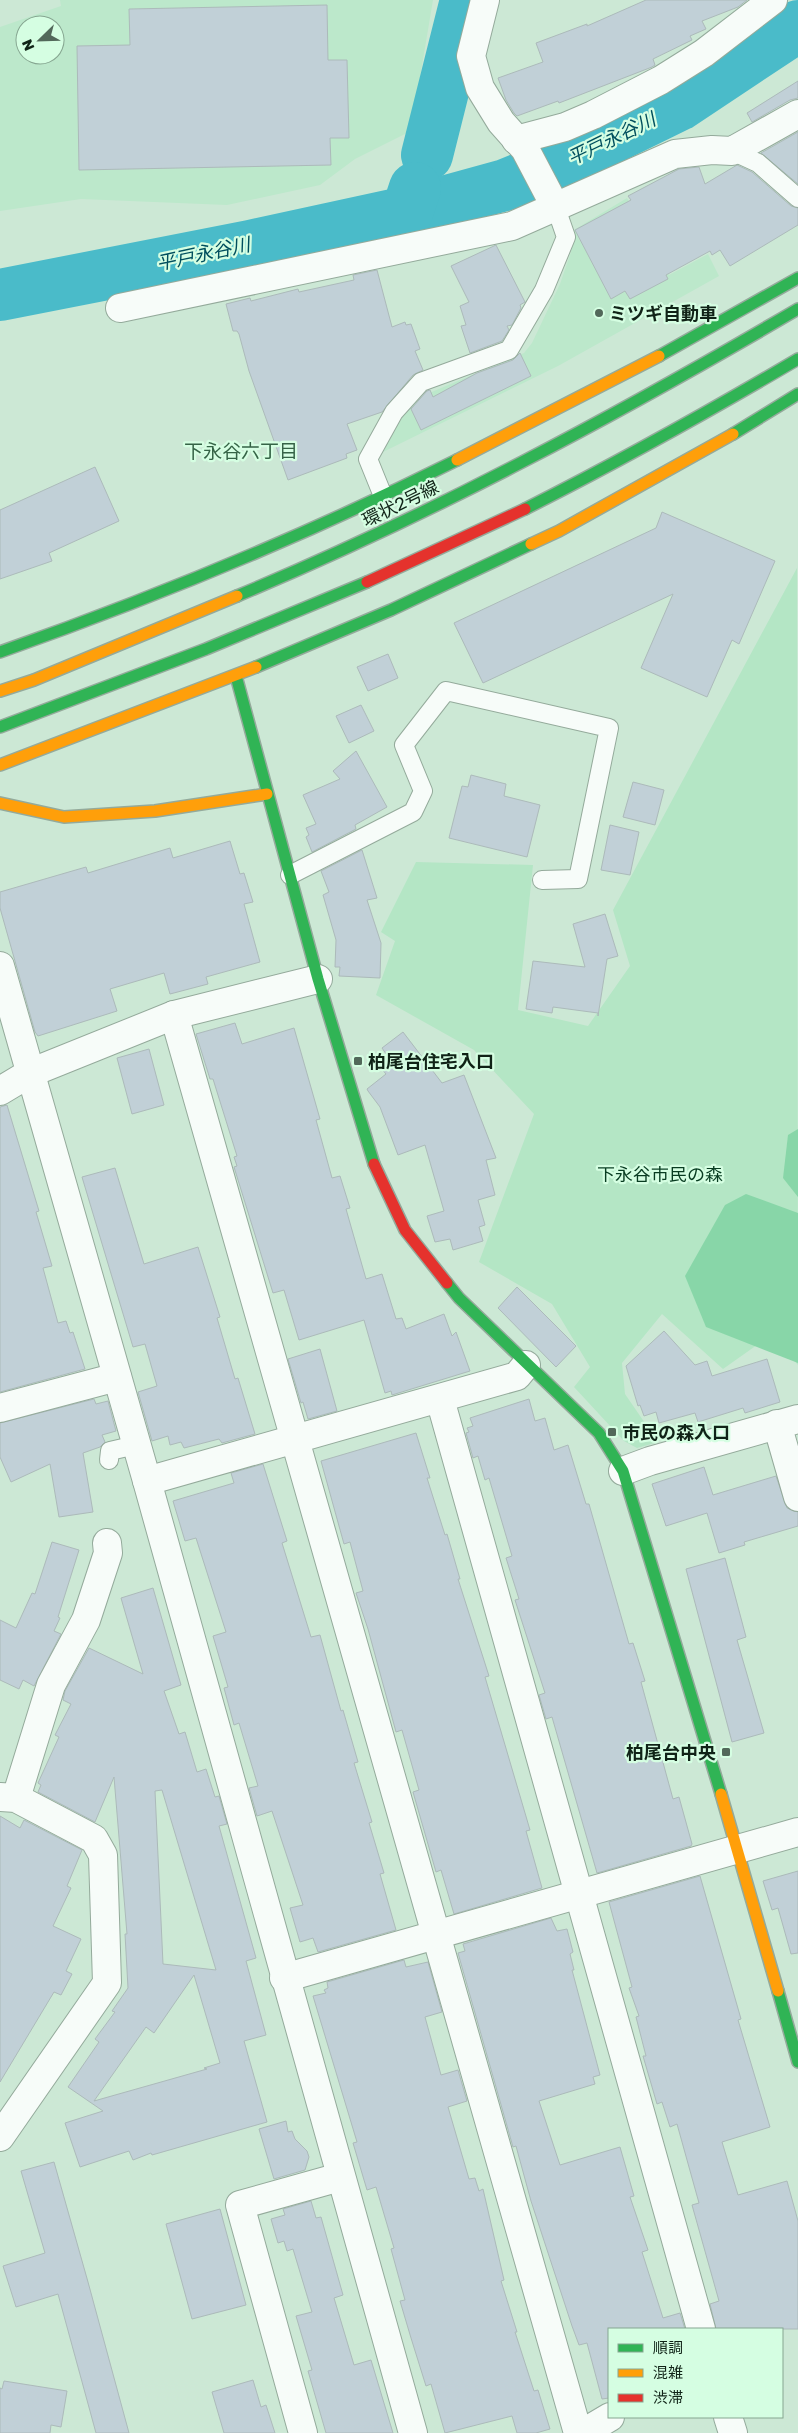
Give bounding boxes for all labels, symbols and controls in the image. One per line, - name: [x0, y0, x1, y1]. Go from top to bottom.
- north arrow: [15, 15, 65, 65]
- text: N: [18, 37, 37, 53]
- water label: 平戸永谷川: [563, 106, 661, 169]
- water label: 平戸永谷川: [154, 231, 254, 274]
- place label: ミツギ自動車: [609, 302, 717, 324]
- marker: ミツギ自動車: [593, 307, 605, 319]
- district label: 下永谷六丁目: [184, 439, 298, 462]
- street label: 環状2号線: [358, 475, 442, 531]
- place label: 柏尾台住宅入口: [368, 1050, 494, 1072]
- marker: 柏尾台住宅入口: [352, 1055, 364, 1067]
- park label: 下永谷市民の森: [597, 1163, 723, 1185]
- place label: 市民の森入口: [622, 1421, 730, 1443]
- marker: 市民の森入口: [606, 1426, 618, 1438]
- place label: 柏尾台中央: [626, 1741, 716, 1763]
- marker: 柏尾台中央: [720, 1746, 732, 1758]
- legend: [608, 2328, 783, 2418]
- text: 順調: [653, 2338, 683, 2356]
- text: 混雑: [653, 2363, 683, 2381]
- text: 渋滞: [653, 2388, 683, 2406]

